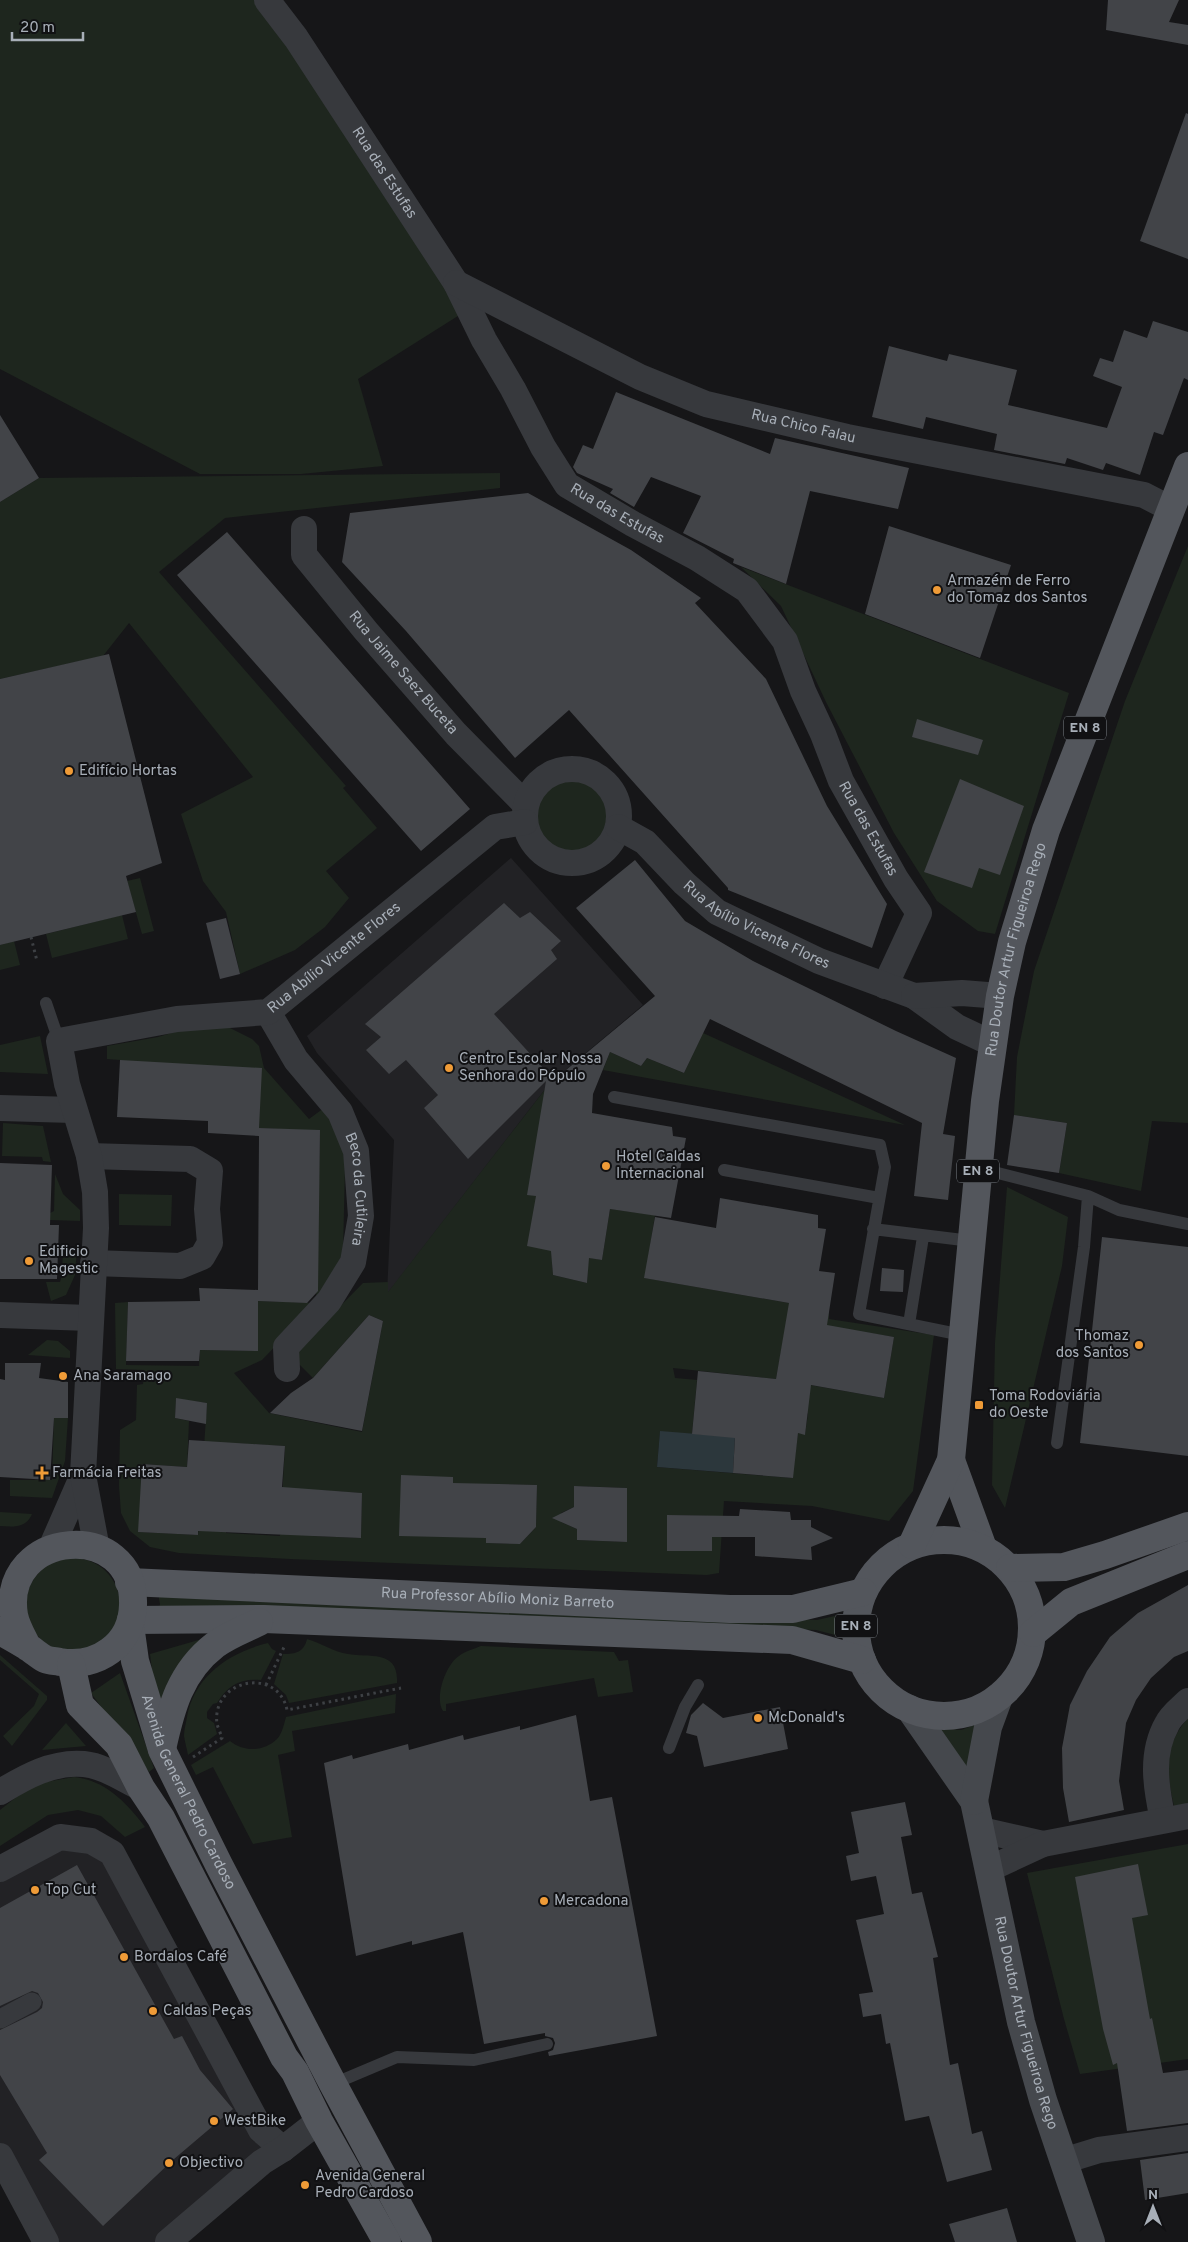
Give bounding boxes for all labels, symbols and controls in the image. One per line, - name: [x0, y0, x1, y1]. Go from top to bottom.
- scale bar: [12, 10, 84, 42]
- text: 20 m: [20, 19, 55, 38]
- street label: Rua das Estufas: [347, 123, 421, 222]
- street label: Rua Chico Falau: [749, 405, 857, 448]
- street label: Rua das Estufas: [566, 479, 668, 548]
- place label: Armazém de Ferro do Tomaz dos Santos: [947, 572, 1087, 608]
- marker: Armazém de Ferro do Tomaz dos Santos: [931, 584, 943, 596]
- street label: Rua Jaime Saez Buceta: [344, 607, 462, 739]
- road number: EN 8: [1064, 716, 1106, 740]
- place label: Edifício Hortas: [79, 762, 177, 781]
- marker: Edifício Hortas: [63, 765, 75, 777]
- street label: Rua das Estufas: [834, 778, 902, 880]
- street label: Rua Doutor Artur Figueiroa Rego: [982, 840, 1051, 1058]
- street label: Rua Abílio Vicente Flores: [679, 877, 832, 974]
- street label: Rua Abílio Vicente Flores: [264, 898, 405, 1018]
- place label: Centro Escolar Nossa Senhora do Pópulo: [459, 1050, 601, 1086]
- marker: Centro Escolar Nossa Senhora do Pópulo: [443, 1062, 455, 1074]
- street label: Beco da Cutileira: [340, 1130, 371, 1247]
- place label: Hotel Caldas Internacional: [616, 1148, 705, 1184]
- marker: Hotel Caldas Internacional: [600, 1160, 612, 1172]
- road number: EN 8: [957, 1160, 999, 1182]
- place label: Edificio Magestic: [39, 1243, 99, 1279]
- marker: Edificio Magestic: [23, 1255, 35, 1267]
- place label: Thomaz dos Santos: [1056, 1327, 1129, 1363]
- marker: Thomaz dos Santos: [1133, 1339, 1145, 1351]
- place label: Ana Saramago: [73, 1367, 171, 1386]
- marker: Ana Saramago: [57, 1370, 69, 1382]
- place label: Toma Rodoviária do Oeste: [989, 1387, 1101, 1423]
- marker: Toma Rodoviária do Oeste: [973, 1399, 985, 1411]
- place label: Farmácia Freitas: [52, 1464, 161, 1483]
- marker: Farmácia Freitas: [36, 1467, 48, 1479]
- street label: Rua Professor Abílio Moniz Barreto: [381, 1584, 615, 1613]
- road number: EN 8: [835, 1614, 877, 1638]
- street label: Avenida General Pedro Cardoso: [136, 1692, 240, 1893]
- place label: McDonald's: [768, 1709, 845, 1728]
- marker: McDonald's: [752, 1712, 764, 1724]
- place label: Top Cut: [45, 1881, 97, 1900]
- marker: Top Cut: [29, 1884, 41, 1896]
- place label: Mercadona: [554, 1892, 628, 1911]
- marker: Mercadona: [538, 1895, 550, 1907]
- street label: Rua Doutor Artur Figueiroa Rego: [989, 1914, 1062, 2132]
- place label: Bordalos Café: [134, 1948, 227, 1967]
- marker: Bordalos Café: [118, 1951, 130, 1963]
- place label: Caldas Peças: [163, 2002, 252, 2021]
- marker: Caldas Peças: [147, 2005, 159, 2017]
- place label: WestBike: [224, 2112, 286, 2131]
- marker: WestBike: [208, 2115, 220, 2127]
- place label: Objectivo: [179, 2154, 243, 2173]
- marker: Objectivo: [163, 2157, 175, 2169]
- place label: Avenida General Pedro Cardoso: [315, 2167, 425, 2203]
- marker: Avenida General Pedro Cardoso: [299, 2179, 311, 2191]
- north arrow: [1128, 2182, 1178, 2232]
- text: N: [1148, 2187, 1158, 2204]

